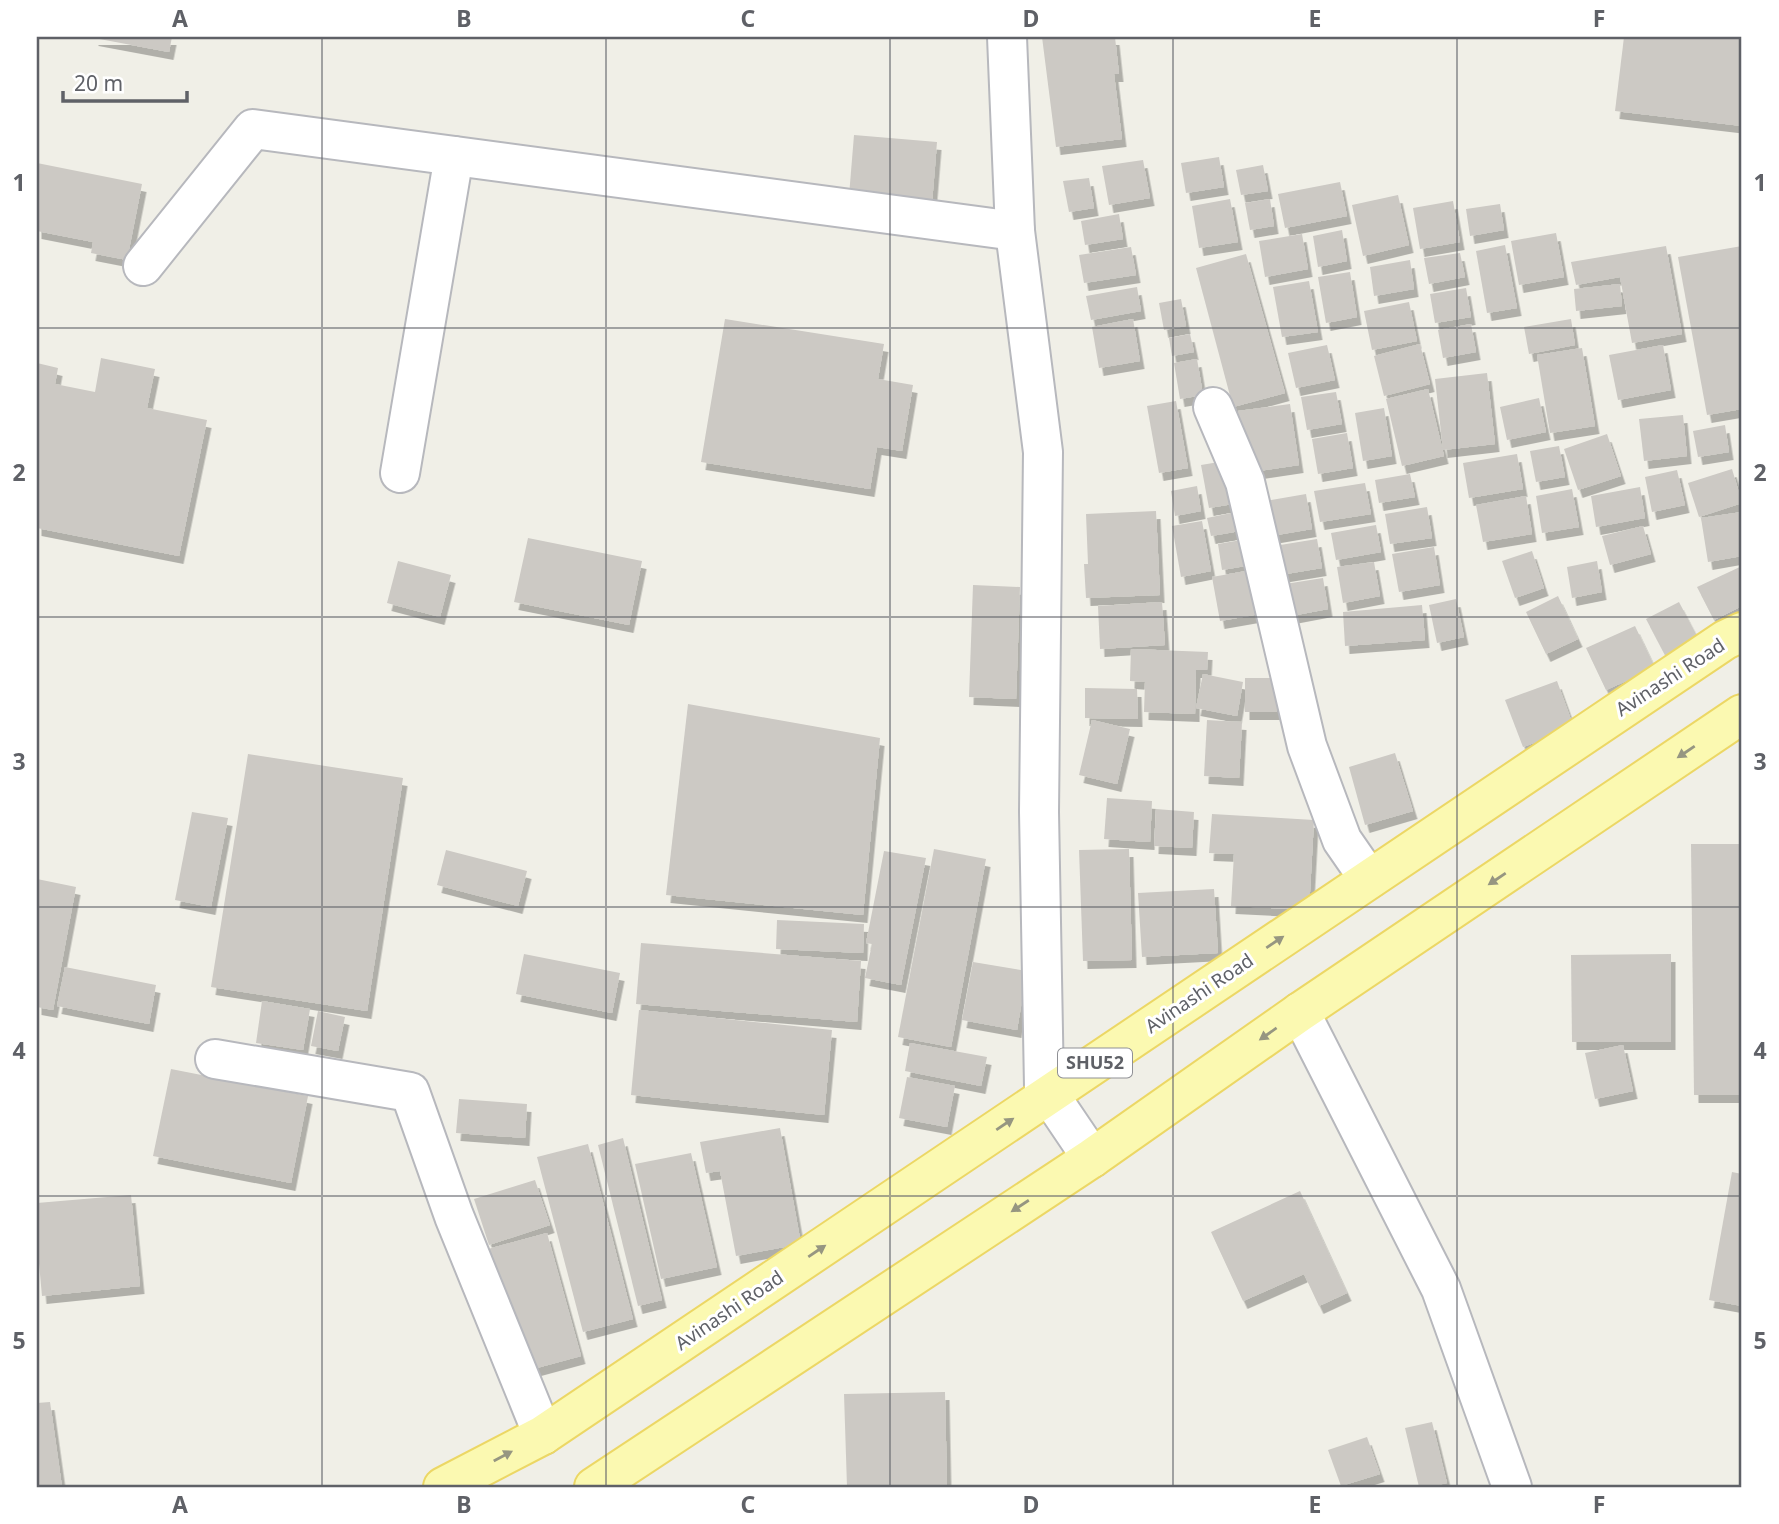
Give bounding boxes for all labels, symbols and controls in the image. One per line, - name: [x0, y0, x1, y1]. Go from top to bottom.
- text: A: [172, 2, 188, 34]
- text: B: [456, 2, 472, 34]
- text: C: [741, 2, 756, 34]
- text: D: [1023, 2, 1039, 34]
- text: E: [1309, 2, 1321, 34]
- text: F: [1593, 2, 1605, 34]
- scale bar: [63, 60, 187, 104]
- text: 20 m: [74, 69, 123, 97]
- text: 1: [12, 166, 26, 198]
- text: 1: [1753, 166, 1767, 198]
- text: 2: [12, 456, 26, 488]
- text: 2: [1753, 456, 1767, 488]
- street label: Avinashi Road: [1610, 632, 1730, 722]
- text: 3: [12, 745, 26, 777]
- text: 3: [1753, 745, 1767, 777]
- one-way arrow: [1676, 746, 1695, 759]
- one-way arrow: [1487, 873, 1507, 886]
- one-way arrow: [1266, 936, 1285, 949]
- street label: Avinashi Road: [1140, 947, 1258, 1039]
- one-way arrow: [1259, 1027, 1277, 1041]
- text: 4: [12, 1034, 26, 1066]
- text: 4: [1753, 1034, 1767, 1066]
- road number: SHU52: [1058, 1048, 1132, 1078]
- one-way arrow: [995, 1117, 1015, 1130]
- one-way arrow: [1010, 1199, 1030, 1212]
- one-way arrow: [807, 1244, 826, 1257]
- street label: Avinashi Road: [670, 1264, 788, 1356]
- text: 5: [12, 1324, 26, 1356]
- text: 5: [1753, 1324, 1767, 1356]
- one-way arrow: [494, 1450, 514, 1462]
- text: A: [172, 1488, 188, 1520]
- text: B: [456, 1488, 472, 1520]
- text: C: [741, 1488, 756, 1520]
- text: D: [1023, 1488, 1039, 1520]
- text: E: [1309, 1488, 1321, 1520]
- text: F: [1593, 1488, 1605, 1520]

